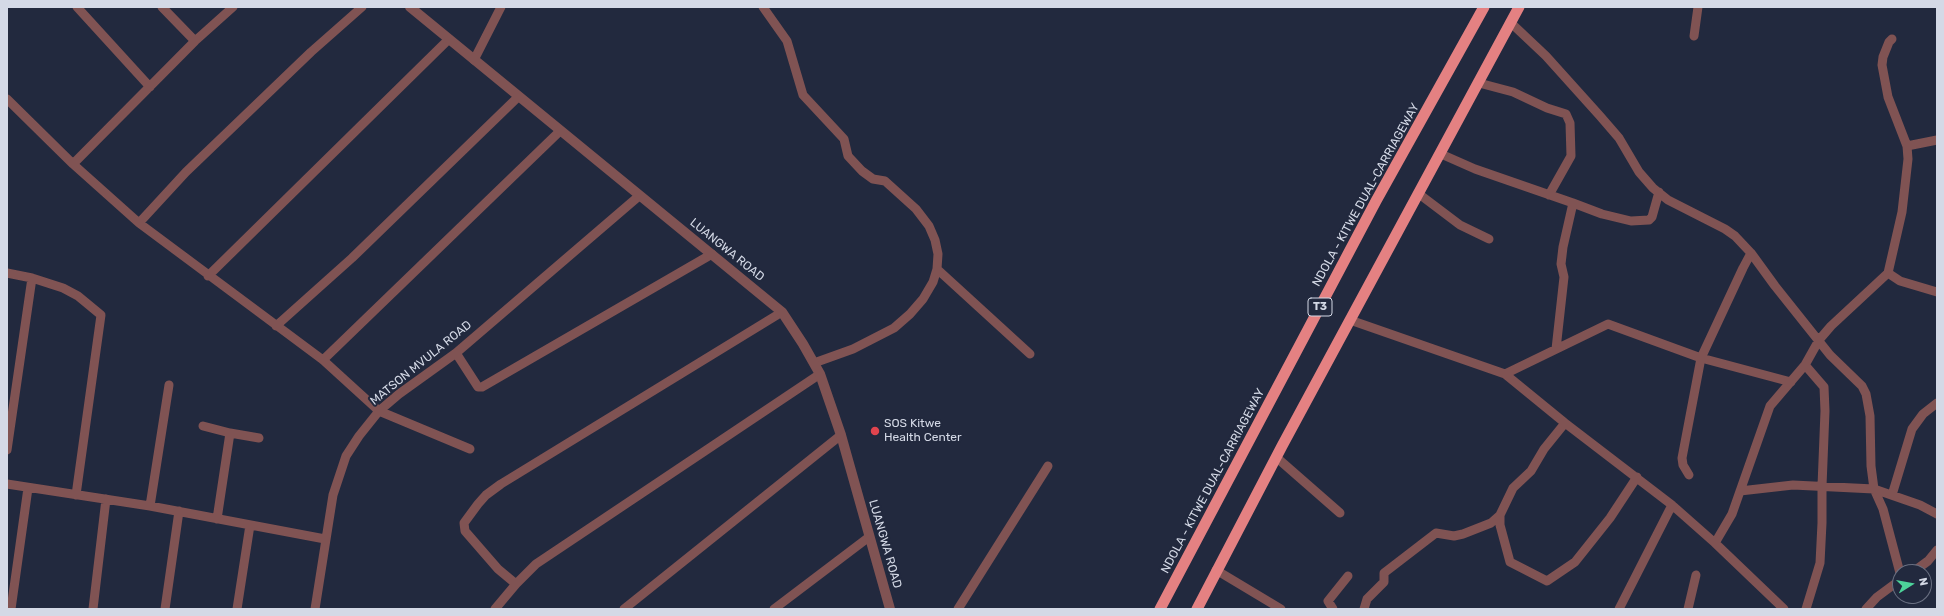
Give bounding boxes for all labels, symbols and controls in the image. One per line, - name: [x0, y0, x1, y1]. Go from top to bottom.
- street label: NDOLA - KITWE DUAL-CARRIAGEWAY: [1309, 101, 1423, 289]
- street label: LUANGWA ROAD: [687, 216, 767, 284]
- road number: T3: [1308, 298, 1332, 316]
- street label: MATSON MVULA ROAD: [367, 318, 475, 408]
- street label: NDOLA - KITWE DUAL-CARRIAGEWAY: [1158, 386, 1268, 576]
- place label: SOS Kitwe Health Center: [884, 417, 962, 445]
- marker: SOS Kitwe Health Center: [869, 425, 881, 437]
- street label: LUANGWA ROAD: [865, 498, 905, 590]
- north arrow: [1892, 564, 1932, 604]
- text: N: [1916, 577, 1930, 587]

